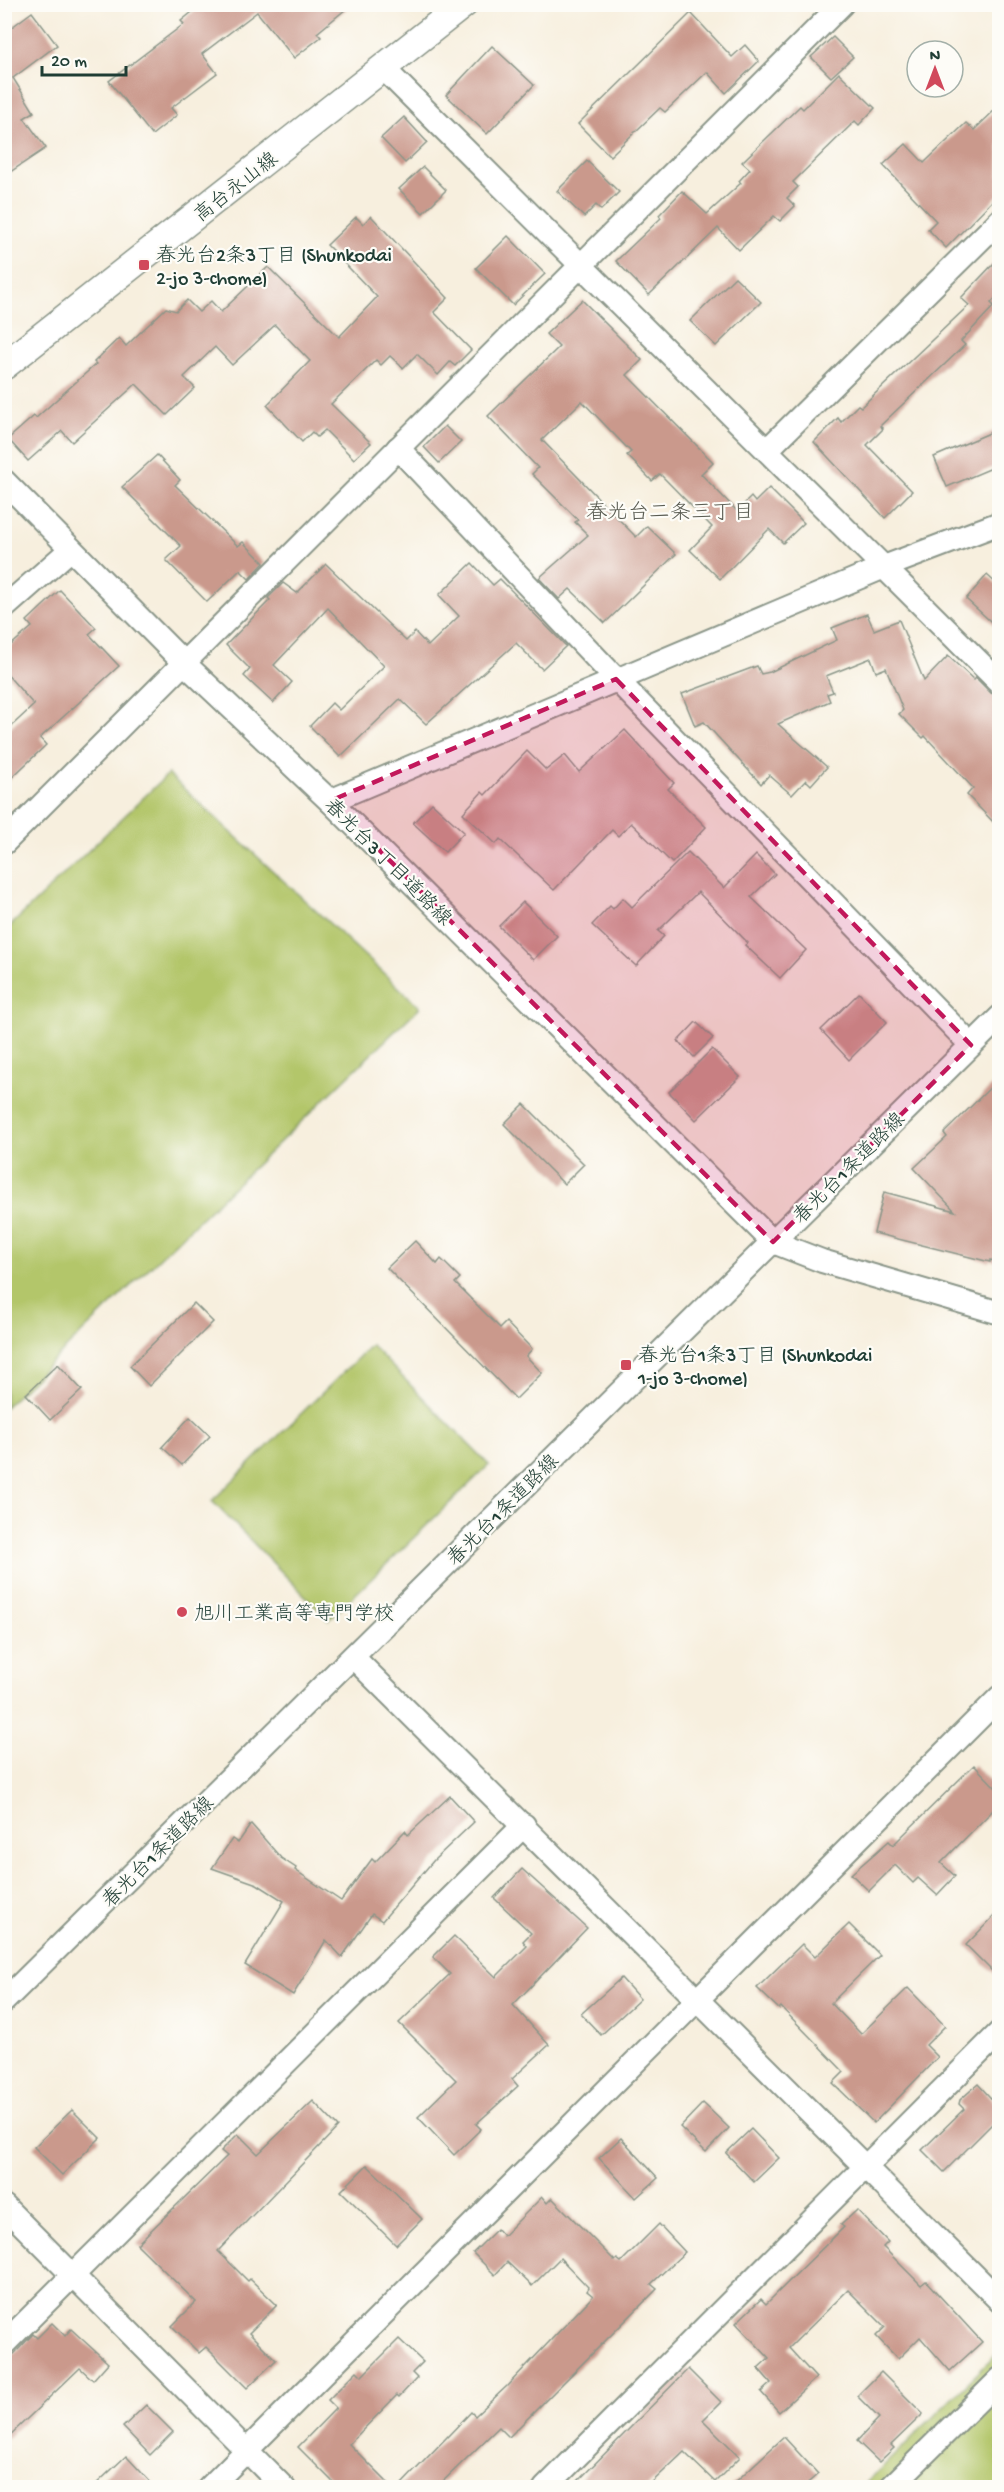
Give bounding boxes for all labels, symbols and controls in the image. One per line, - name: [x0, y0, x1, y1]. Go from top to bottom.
- scale bar: [42, 39, 126, 77]
- north arrow: [905, 39, 965, 99]
- text: N: [930, 48, 941, 67]
- text: 20 m: [51, 52, 87, 73]
- street label: 高台永山線: [189, 147, 284, 229]
- place label: 春光台2条3丁目 (Shunkodai 2-jo 3-chome): [156, 244, 392, 292]
- marker: 春光台2条3丁目 (Shunkodai 2-jo 3-chome): [137, 258, 151, 272]
- district label: 春光台二条三丁目: [586, 500, 754, 527]
- street label: 春光台3丁目道路線: [318, 794, 456, 932]
- street label: 春光台1条道路線: [789, 1108, 911, 1230]
- place label: 春光台1条3丁目 (Shunkodai 1-jo 3-chome): [637, 1344, 872, 1392]
- marker: 春光台1条3丁目 (Shunkodai 1-jo 3-chome): [619, 1358, 633, 1372]
- street label: 春光台1条道路線: [443, 1450, 565, 1572]
- place label: 旭川工業高等専門学校: [194, 1602, 394, 1627]
- marker: 旭川工業高等専門学校: [175, 1605, 189, 1619]
- street label: 春光台1条道路線: [98, 1792, 220, 1914]

